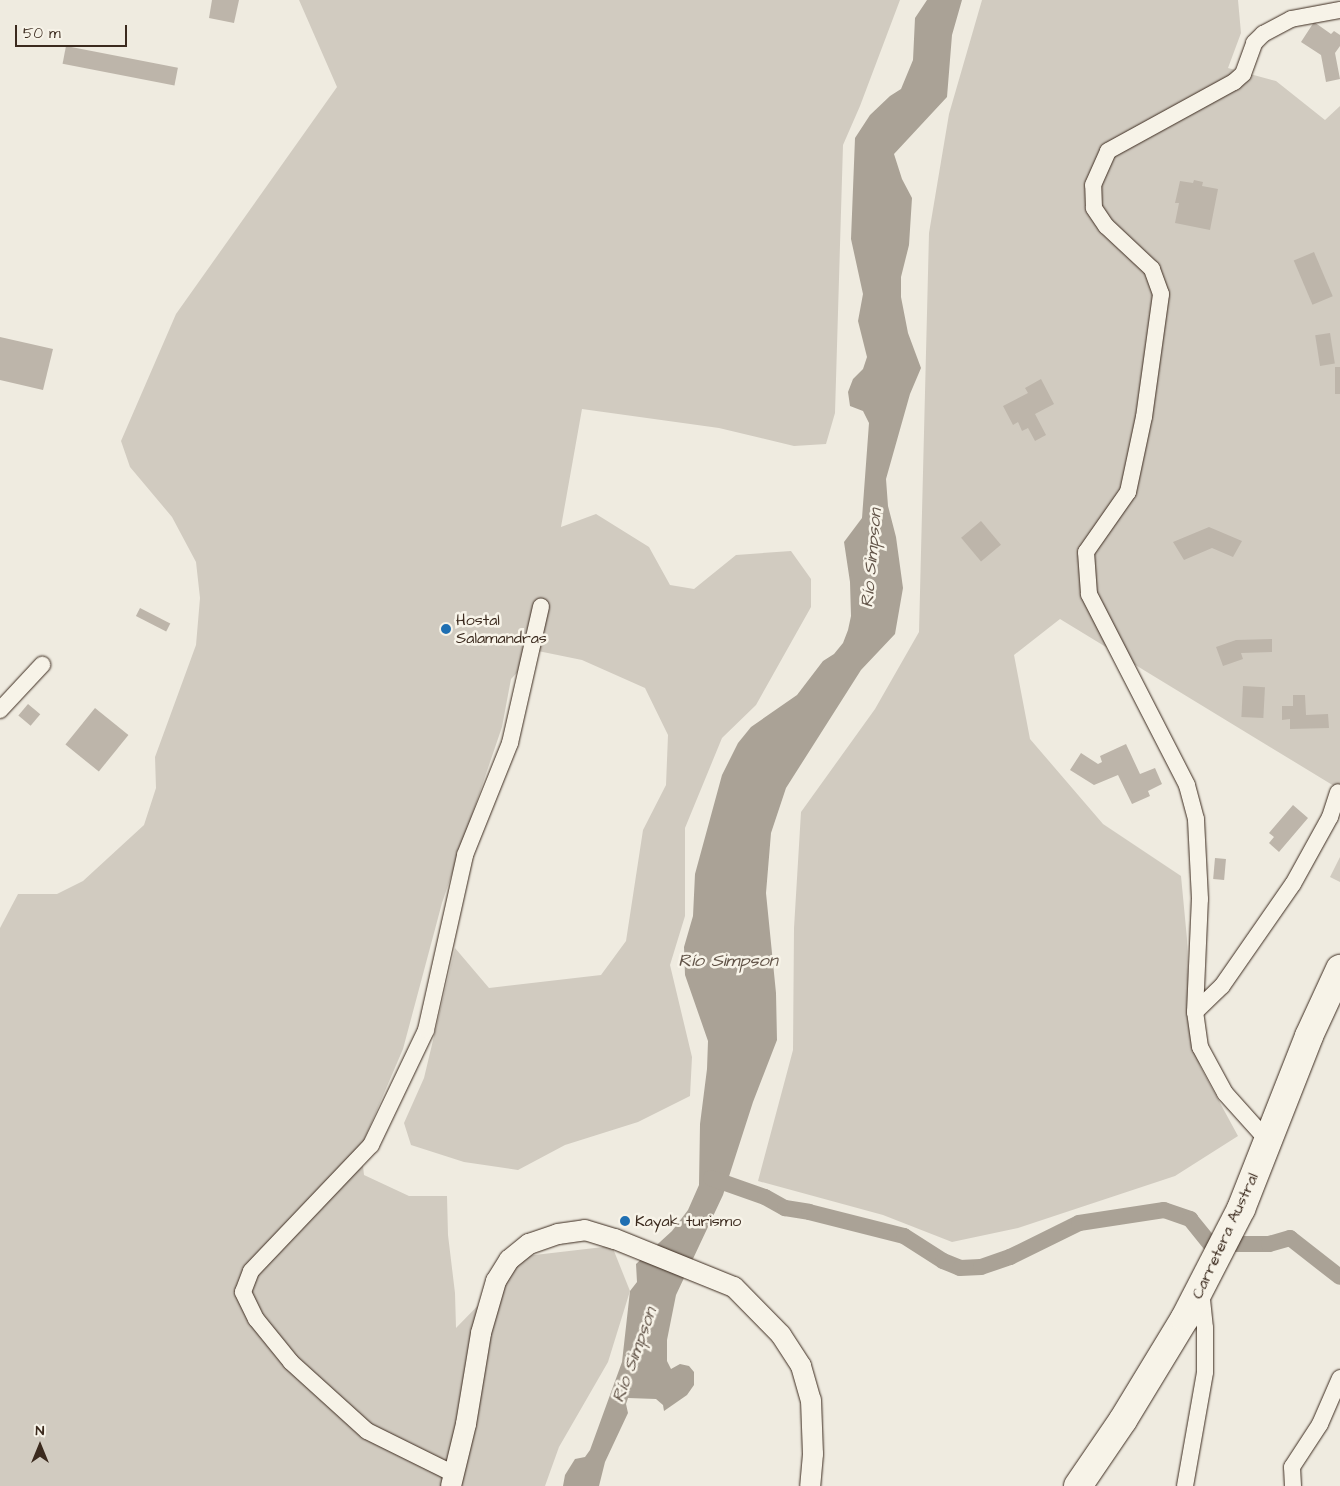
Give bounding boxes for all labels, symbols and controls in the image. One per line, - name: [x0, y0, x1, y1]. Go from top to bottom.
- scale bar: [18, 15, 130, 47]
- text: 50 m: [23, 23, 61, 44]
- water label: Río Simpson: [857, 508, 887, 608]
- place label: Hostal Salamandras: [456, 610, 547, 648]
- marker: Hostal Salamandras: [440, 623, 452, 635]
- water label: Río Simpson: [678, 950, 778, 972]
- street label: Carretera Austral: [1187, 1170, 1263, 1302]
- place label: Kayak turismo: [635, 1211, 741, 1231]
- marker: Kayak turismo: [619, 1215, 631, 1227]
- water label: Río Simpson: [608, 1305, 662, 1405]
- north arrow: [15, 1421, 65, 1471]
- text: N: [36, 1421, 44, 1441]

